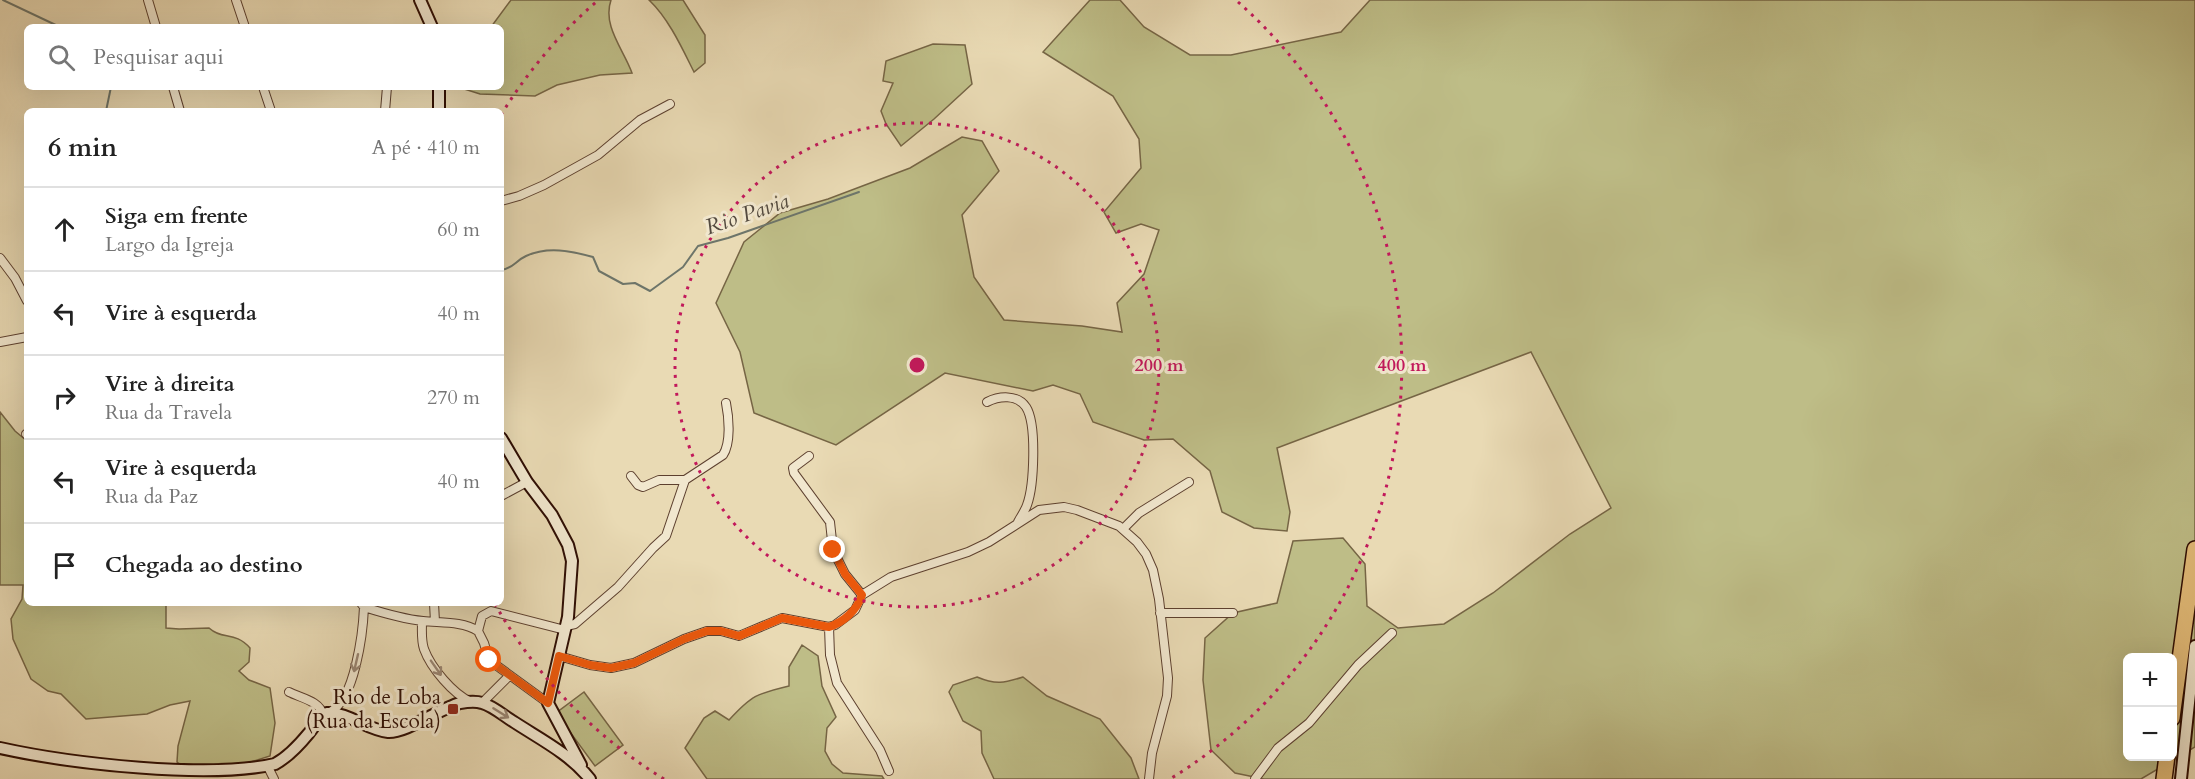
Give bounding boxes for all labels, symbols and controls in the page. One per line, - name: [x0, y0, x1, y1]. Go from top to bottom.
- search box: [24, 24, 504, 90]
- icon: search: [45, 41, 78, 74]
- text: Pesquisar aqui: [93, 42, 224, 72]
- text: 6 min: [48, 130, 117, 165]
- text: A pé · 410 m: [372, 134, 480, 161]
- water label: Rio Pavia: [701, 186, 793, 242]
- text: Siga em frente: [105, 201, 248, 231]
- icon: ahead: [48, 213, 81, 246]
- text: 60 m: [437, 216, 480, 243]
- text: Largo da Igreja: [105, 231, 234, 258]
- icon: left: [48, 297, 81, 330]
- text: Vire à esquerda: [105, 298, 257, 328]
- text: 40 m: [437, 300, 480, 327]
- text: 200 m: [1134, 353, 1184, 378]
- text: 400 m: [1377, 353, 1427, 378]
- centre of rings: [907, 355, 927, 375]
- text: Vire à direita: [105, 369, 235, 399]
- icon: right: [48, 381, 81, 414]
- text: 270 m: [427, 384, 480, 411]
- text: Rua da Travela: [105, 399, 232, 426]
- text: Vire à esquerda: [105, 453, 257, 483]
- icon: left: [48, 465, 81, 498]
- text: 40 m: [437, 468, 480, 495]
- text: Rua da Paz: [105, 483, 198, 510]
- route end: [819, 536, 845, 562]
- icon: arrive: [48, 549, 81, 582]
- text: Chegada ao destino: [105, 550, 303, 580]
- route start: [475, 646, 501, 672]
- map controls: [2123, 653, 2177, 761]
- button: +: [2123, 653, 2177, 707]
- one-way arrow: [350, 654, 362, 673]
- one-way arrow: [430, 659, 442, 676]
- place label: Rio de Loba (Rua da Escola): [306, 683, 441, 736]
- marker: Rio de Loba (Rua da Escola): [446, 702, 460, 716]
- one-way arrow: [492, 707, 509, 720]
- button: −: [2123, 707, 2177, 761]

